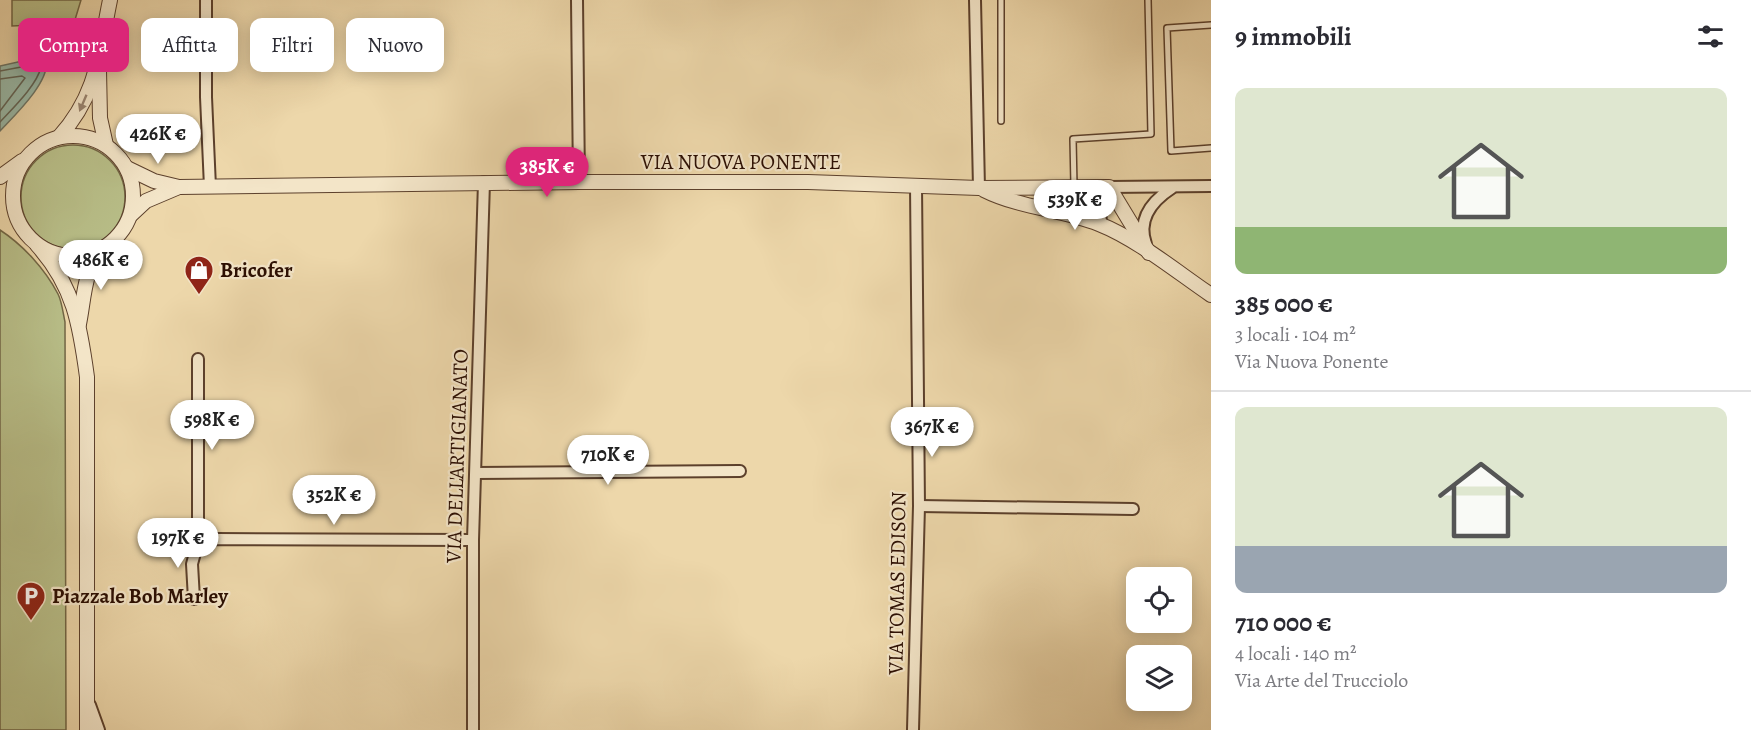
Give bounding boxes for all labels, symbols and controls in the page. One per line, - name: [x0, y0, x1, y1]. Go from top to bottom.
- chip: Compra: [18, 18, 129, 72]
- chip: Affitta: [141, 18, 238, 72]
- chip: Filtri: [250, 18, 334, 72]
- chip: Nuovo: [346, 18, 444, 72]
- text: 9 immobili: [1235, 19, 1352, 54]
- icon: filters: [1694, 20, 1727, 53]
- one-way arrow: [78, 94, 87, 112]
- pin: 426K €: [109, 114, 207, 165]
- text: 426K €: [130, 120, 186, 147]
- icon: home: [1427, 127, 1535, 235]
- pin: 385K €: [498, 147, 596, 198]
- street label: VIA NUOVA PONENTE: [640, 148, 841, 176]
- text: 385K €: [520, 153, 574, 180]
- pin: 539K €: [1026, 180, 1124, 231]
- text: 539K €: [1048, 186, 1102, 213]
- pin: 486K €: [52, 240, 150, 291]
- text: 486K €: [73, 246, 129, 273]
- shop icon: Bricofer: [183, 254, 215, 296]
- place label: Bricofer: [220, 256, 293, 284]
- text: 385 000 €: [1235, 286, 1333, 321]
- text: 3 locali · 104 m²: [1235, 321, 1356, 348]
- street label: VIA DELL'ARTIGIANATO: [439, 348, 475, 565]
- text: Via Nuova Ponente: [1235, 348, 1389, 375]
- pin: 598K €: [163, 400, 261, 451]
- text: 598K €: [184, 406, 240, 433]
- pin: 367K €: [883, 407, 981, 458]
- text: 367K €: [905, 413, 959, 440]
- pin: 710K €: [559, 435, 657, 486]
- text: 710K €: [581, 441, 635, 468]
- icon: home: [1427, 446, 1535, 554]
- pin: 352K €: [285, 475, 383, 526]
- text: 352K €: [307, 481, 361, 508]
- street label: VIA TOMAS EDISON: [881, 491, 913, 676]
- pin: 197K €: [129, 518, 227, 569]
- text: 197K €: [151, 524, 205, 551]
- map controls: [1126, 567, 1192, 711]
- button: locate: [1126, 567, 1192, 633]
- parking icon: Piazzale Bob Marley: [15, 580, 47, 622]
- place label: Piazzale Bob Marley: [52, 582, 229, 610]
- text: 710 000 €: [1235, 605, 1332, 640]
- text: 4 locali · 140 m²: [1235, 640, 1357, 667]
- button: layers: [1126, 645, 1192, 711]
- text: Via Arte del Trucciolo: [1235, 667, 1408, 694]

